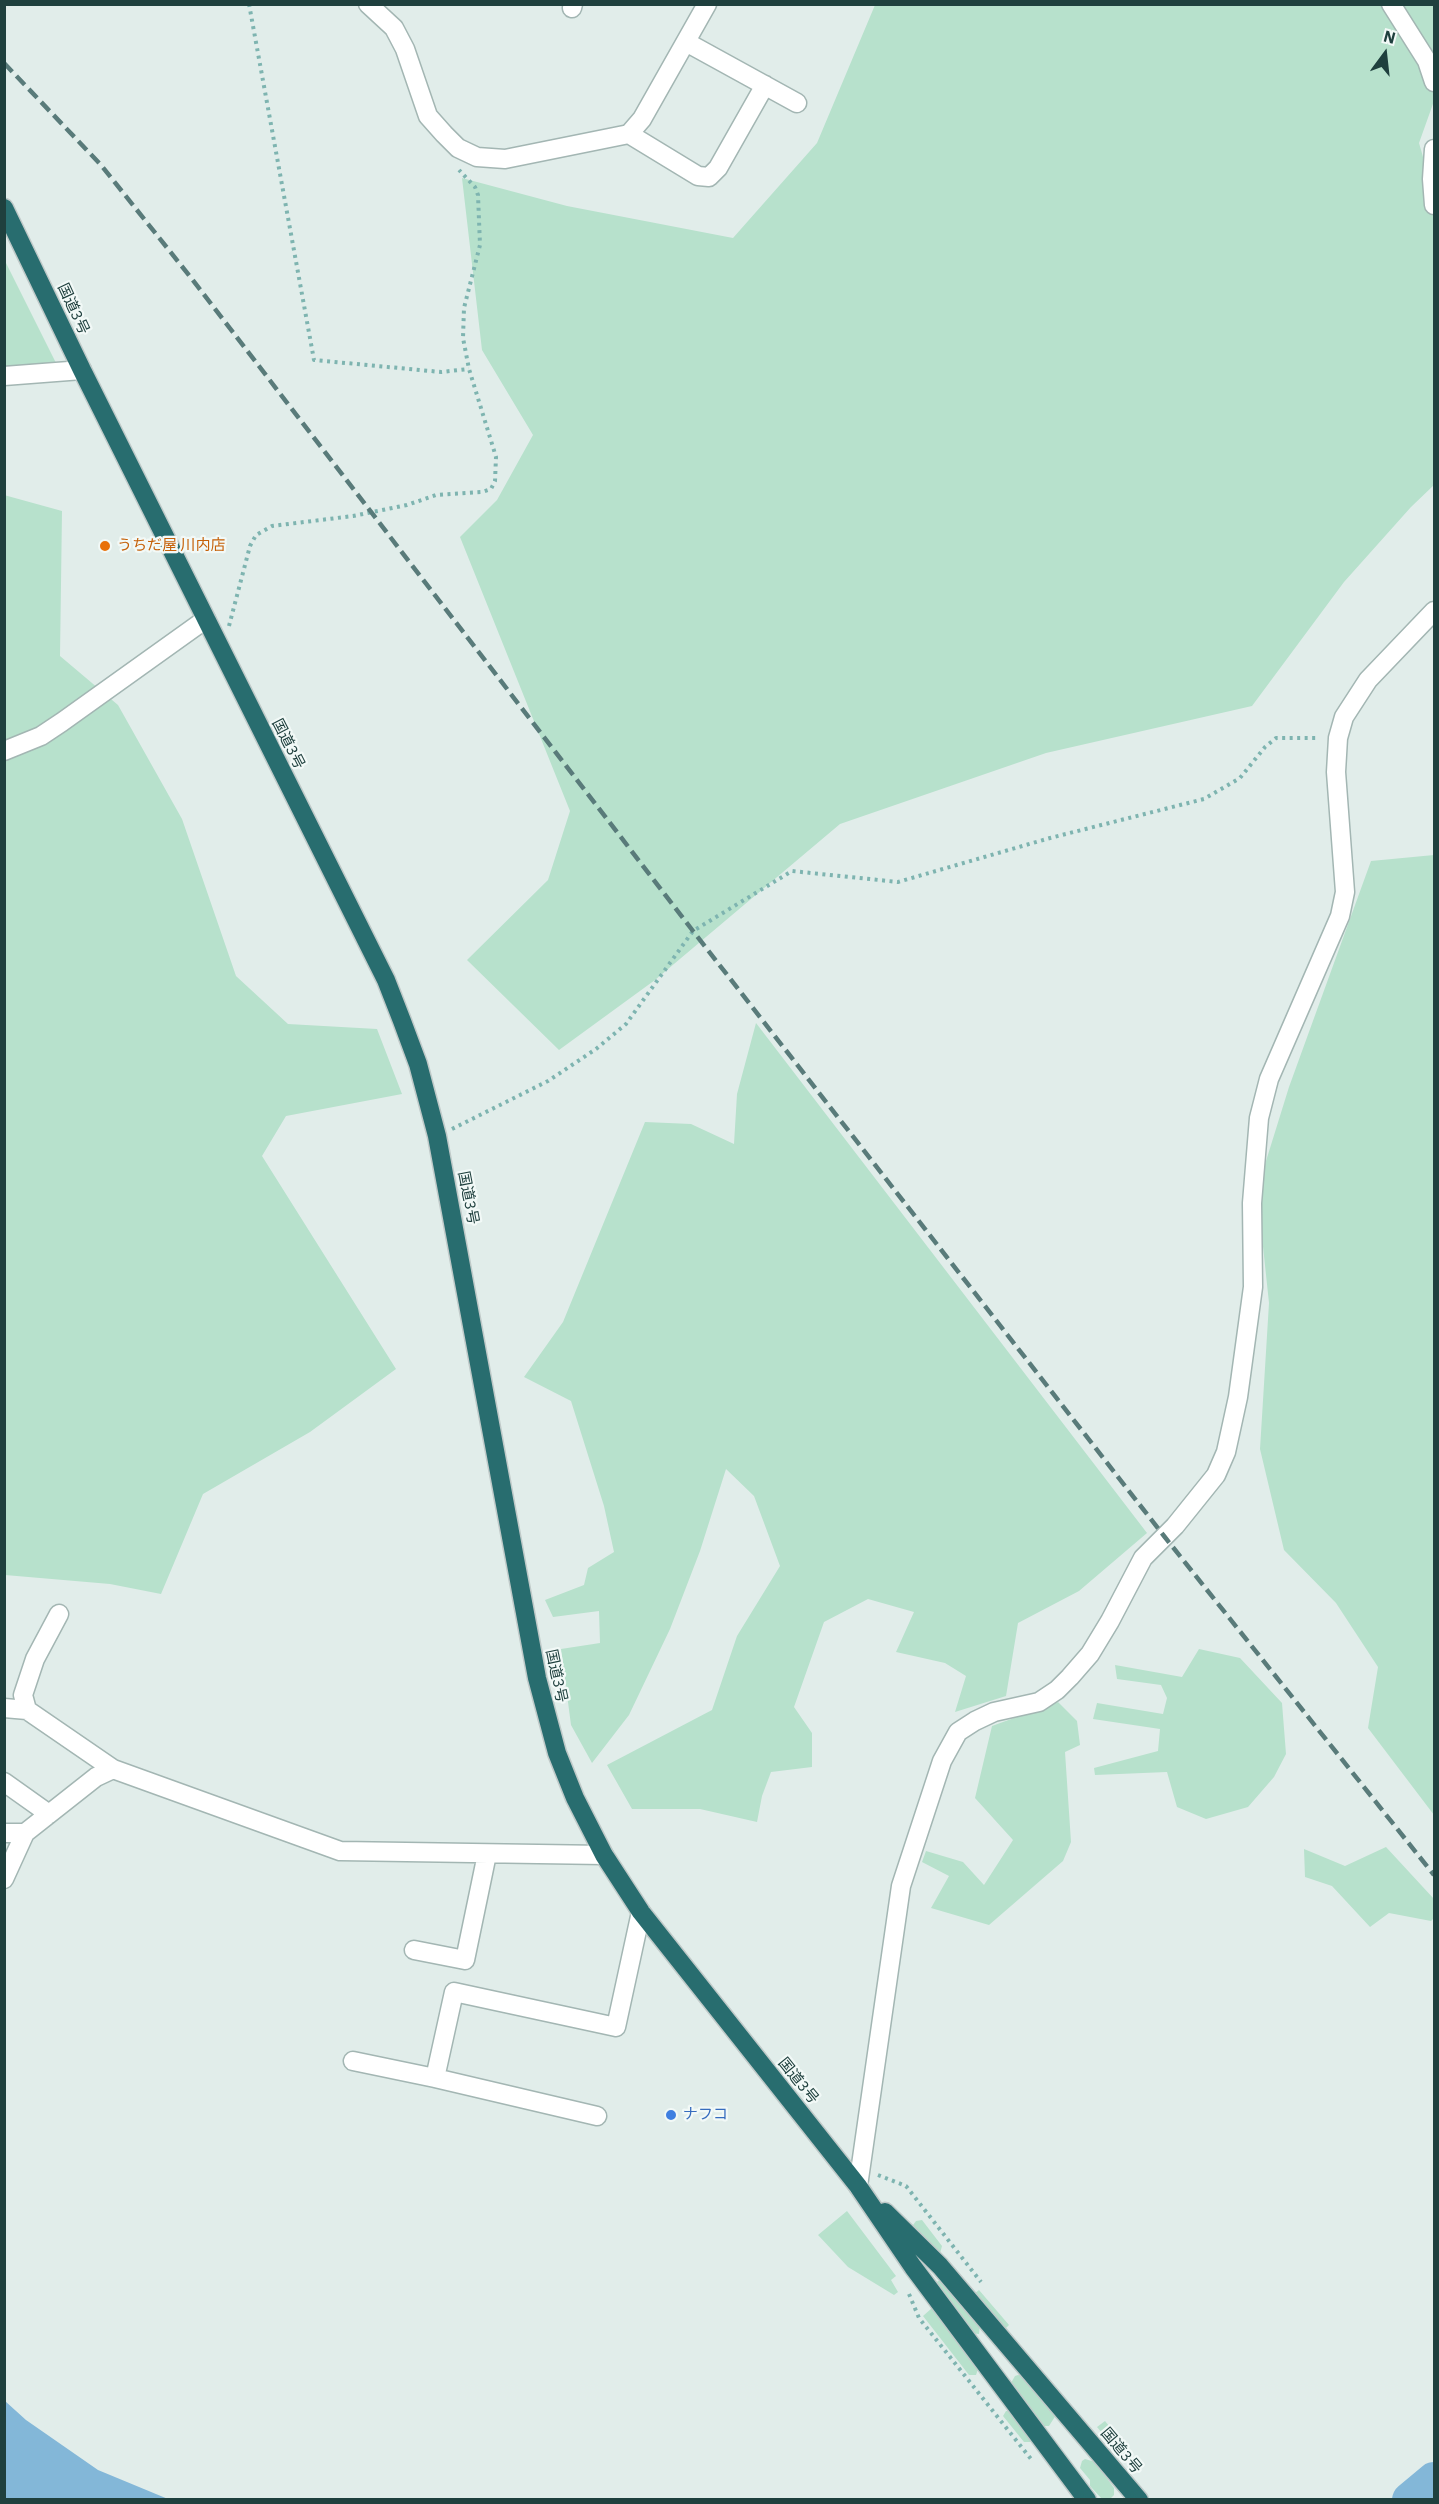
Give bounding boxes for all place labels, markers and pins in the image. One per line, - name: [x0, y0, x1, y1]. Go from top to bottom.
- place label: うちだ屋 川内店: [117, 537, 226, 555]
- marker: うちだ屋 川内店: [98, 539, 112, 553]
- place label: ナフコ: [683, 2106, 728, 2124]
- marker: ナフコ: [664, 2108, 678, 2122]

